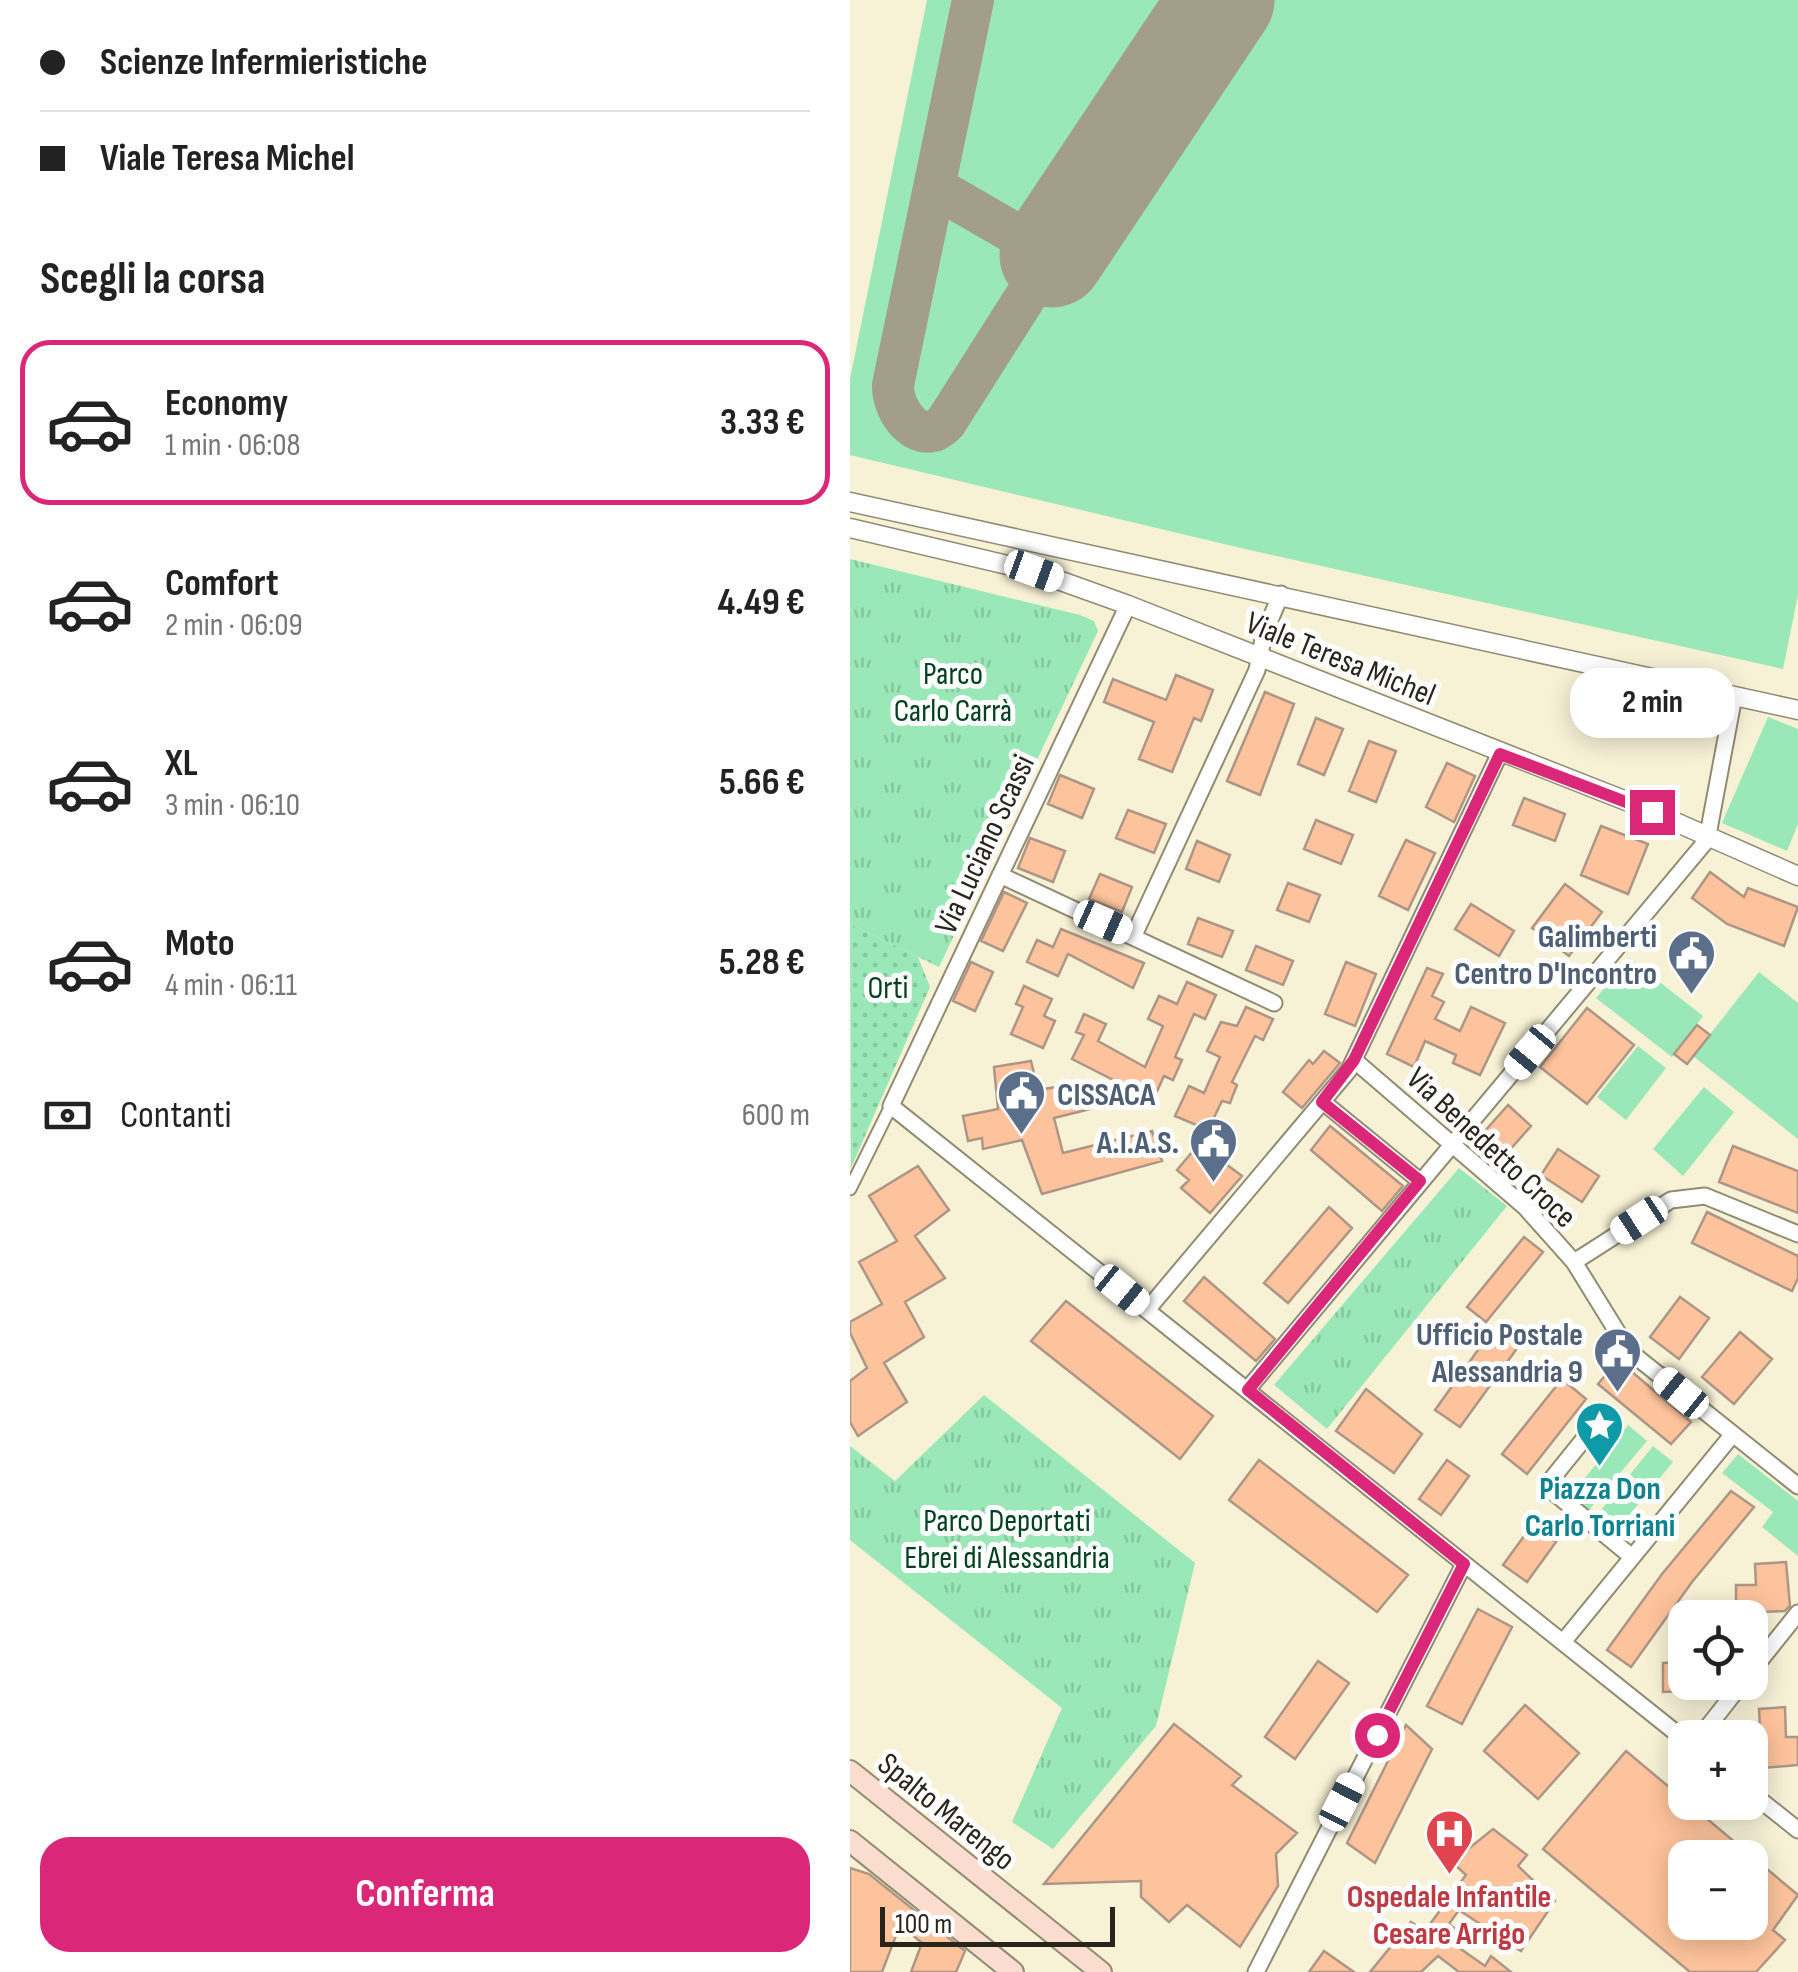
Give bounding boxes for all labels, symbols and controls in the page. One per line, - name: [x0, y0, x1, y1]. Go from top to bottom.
- text: Scienze Infermieristiche: [100, 40, 427, 85]
- text: Viale Teresa Michel: [100, 136, 354, 181]
- text: Scegli la corsa: [40, 252, 266, 307]
- icon: car: [45, 378, 135, 468]
- text: Economy: [165, 381, 288, 426]
- text: 3.33 €: [720, 400, 805, 445]
- text: 1 min · 06:08: [165, 426, 301, 465]
- car: [1001, 547, 1067, 595]
- icon: car: [45, 558, 135, 648]
- text: Comfort: [165, 561, 279, 606]
- text: 4.49 €: [717, 580, 805, 625]
- street label: Viale Teresa Michel: [1240, 604, 1441, 715]
- text: 2 min · 06:09: [165, 606, 303, 645]
- park label: Parco Carlo Carrà: [894, 655, 1012, 731]
- callout: 2 min: [1570, 667, 1734, 737]
- text: 2 min: [1622, 683, 1683, 722]
- icon: car: [45, 738, 135, 828]
- text: XL: [165, 741, 198, 786]
- street label: Via Luciano Scassi: [927, 749, 1044, 940]
- text: 5.66 €: [719, 760, 805, 805]
- text: 3 min · 06:10: [165, 786, 300, 825]
- route end: [1630, 790, 1675, 835]
- car: [1069, 896, 1137, 948]
- icon: car: [45, 918, 135, 1008]
- place label: Galimberti Centro D'Incontro: [1454, 918, 1657, 994]
- text: Moto: [165, 921, 235, 966]
- public building icon: Galimberti Centro D'Incontro: [1666, 928, 1718, 996]
- text: 5.28 €: [719, 940, 805, 985]
- text: 4 min · 06:11: [165, 966, 297, 1005]
- park label: Orti: [867, 969, 909, 1008]
- car: [1499, 1019, 1561, 1085]
- street label: Via Benedetto Croce: [1398, 1059, 1584, 1237]
- public building icon: CISSACA: [996, 1068, 1048, 1136]
- place label: CISSACA: [1057, 1076, 1156, 1115]
- icon: cash: [40, 1088, 95, 1143]
- text: Contanti: [120, 1093, 232, 1138]
- text: 600 m: [742, 1096, 810, 1135]
- public building icon: A.I.A.S.: [1188, 1116, 1240, 1184]
- place label: A.I.A.S.: [1096, 1124, 1179, 1163]
- car: [1606, 1191, 1672, 1249]
- car: [1089, 1259, 1155, 1321]
- place label: Ufficio Postale Alessandria 9: [1416, 1316, 1583, 1392]
- public building icon: Ufficio Postale Alessandria 9: [1592, 1326, 1644, 1394]
- car: [1648, 1362, 1714, 1424]
- place icon: Piazza Don Carlo Torriani: [1574, 1400, 1626, 1468]
- place label: Piazza Don Carlo Torriani: [1525, 1470, 1675, 1546]
- park label: Parco Deportati Ebrei di Alessandria: [904, 1502, 1110, 1578]
- map controls: [1668, 1600, 1768, 1940]
- button: locate: [1668, 1600, 1768, 1700]
- route start: [1355, 1713, 1400, 1758]
- button: +: [1668, 1720, 1768, 1820]
- street label: Spalto Marengo: [869, 1745, 1023, 1879]
- car: [1315, 1768, 1369, 1836]
- hospital icon: Ospedale Infantile Cesare Arrigo: [1423, 1808, 1475, 1876]
- button: Conferma: [40, 1837, 810, 1952]
- button: −: [1668, 1840, 1768, 1940]
- place label: Ospedale Infantile Cesare Arrigo: [1347, 1878, 1551, 1954]
- scale bar: [880, 1902, 1115, 1946]
- text: 100 m: [895, 1908, 952, 1941]

